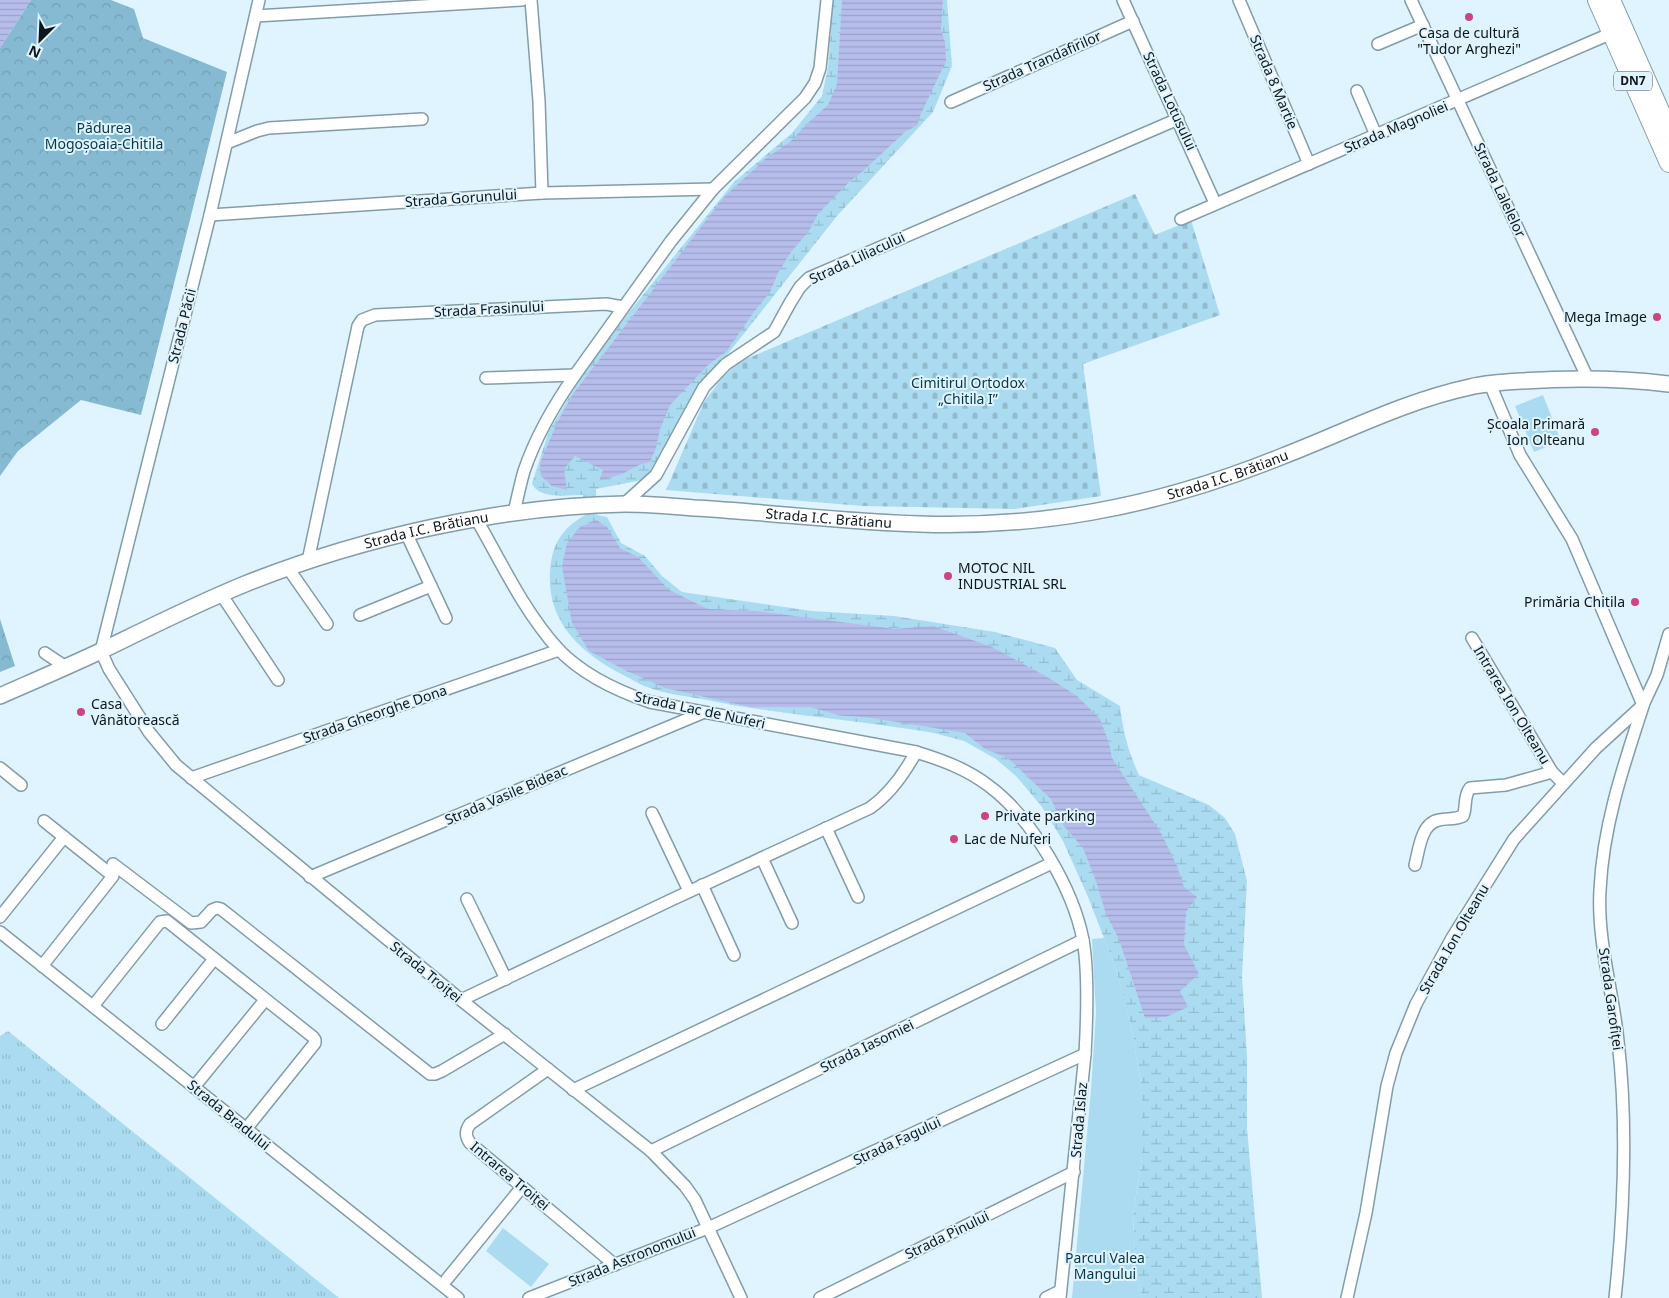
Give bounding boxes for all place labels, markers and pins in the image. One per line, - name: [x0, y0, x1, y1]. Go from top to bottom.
- marker: Casa de cultură "Tudor Arghezi": [1463, 11, 1475, 23]
- place label: Casa de cultură "Tudor Arghezi": [1417, 23, 1521, 58]
- place label: Mega Image: [1564, 307, 1647, 326]
- marker: Mega Image: [1651, 311, 1663, 323]
- place label: Școala Primară Ion Olteanu: [1487, 414, 1585, 449]
- marker: Școala Primară Ion Olteanu: [1589, 426, 1601, 438]
- place label: MOTOC NIL INDUSTRIAL SRL: [958, 558, 1066, 593]
- marker: MOTOC NIL INDUSTRIAL SRL: [942, 570, 954, 582]
- place label: Primăria Chitila: [1524, 592, 1625, 611]
- marker: Primăria Chitila: [1629, 596, 1641, 608]
- place label: Casa Vânătorească: [91, 694, 180, 729]
- marker: Casa Vânătorească: [75, 706, 87, 718]
- place label: Private parking: [995, 806, 1095, 825]
- marker: Private parking: [979, 810, 991, 822]
- place label: Lac de Nuferi: [964, 829, 1051, 848]
- marker: Lac de Nuferi: [948, 833, 960, 845]

